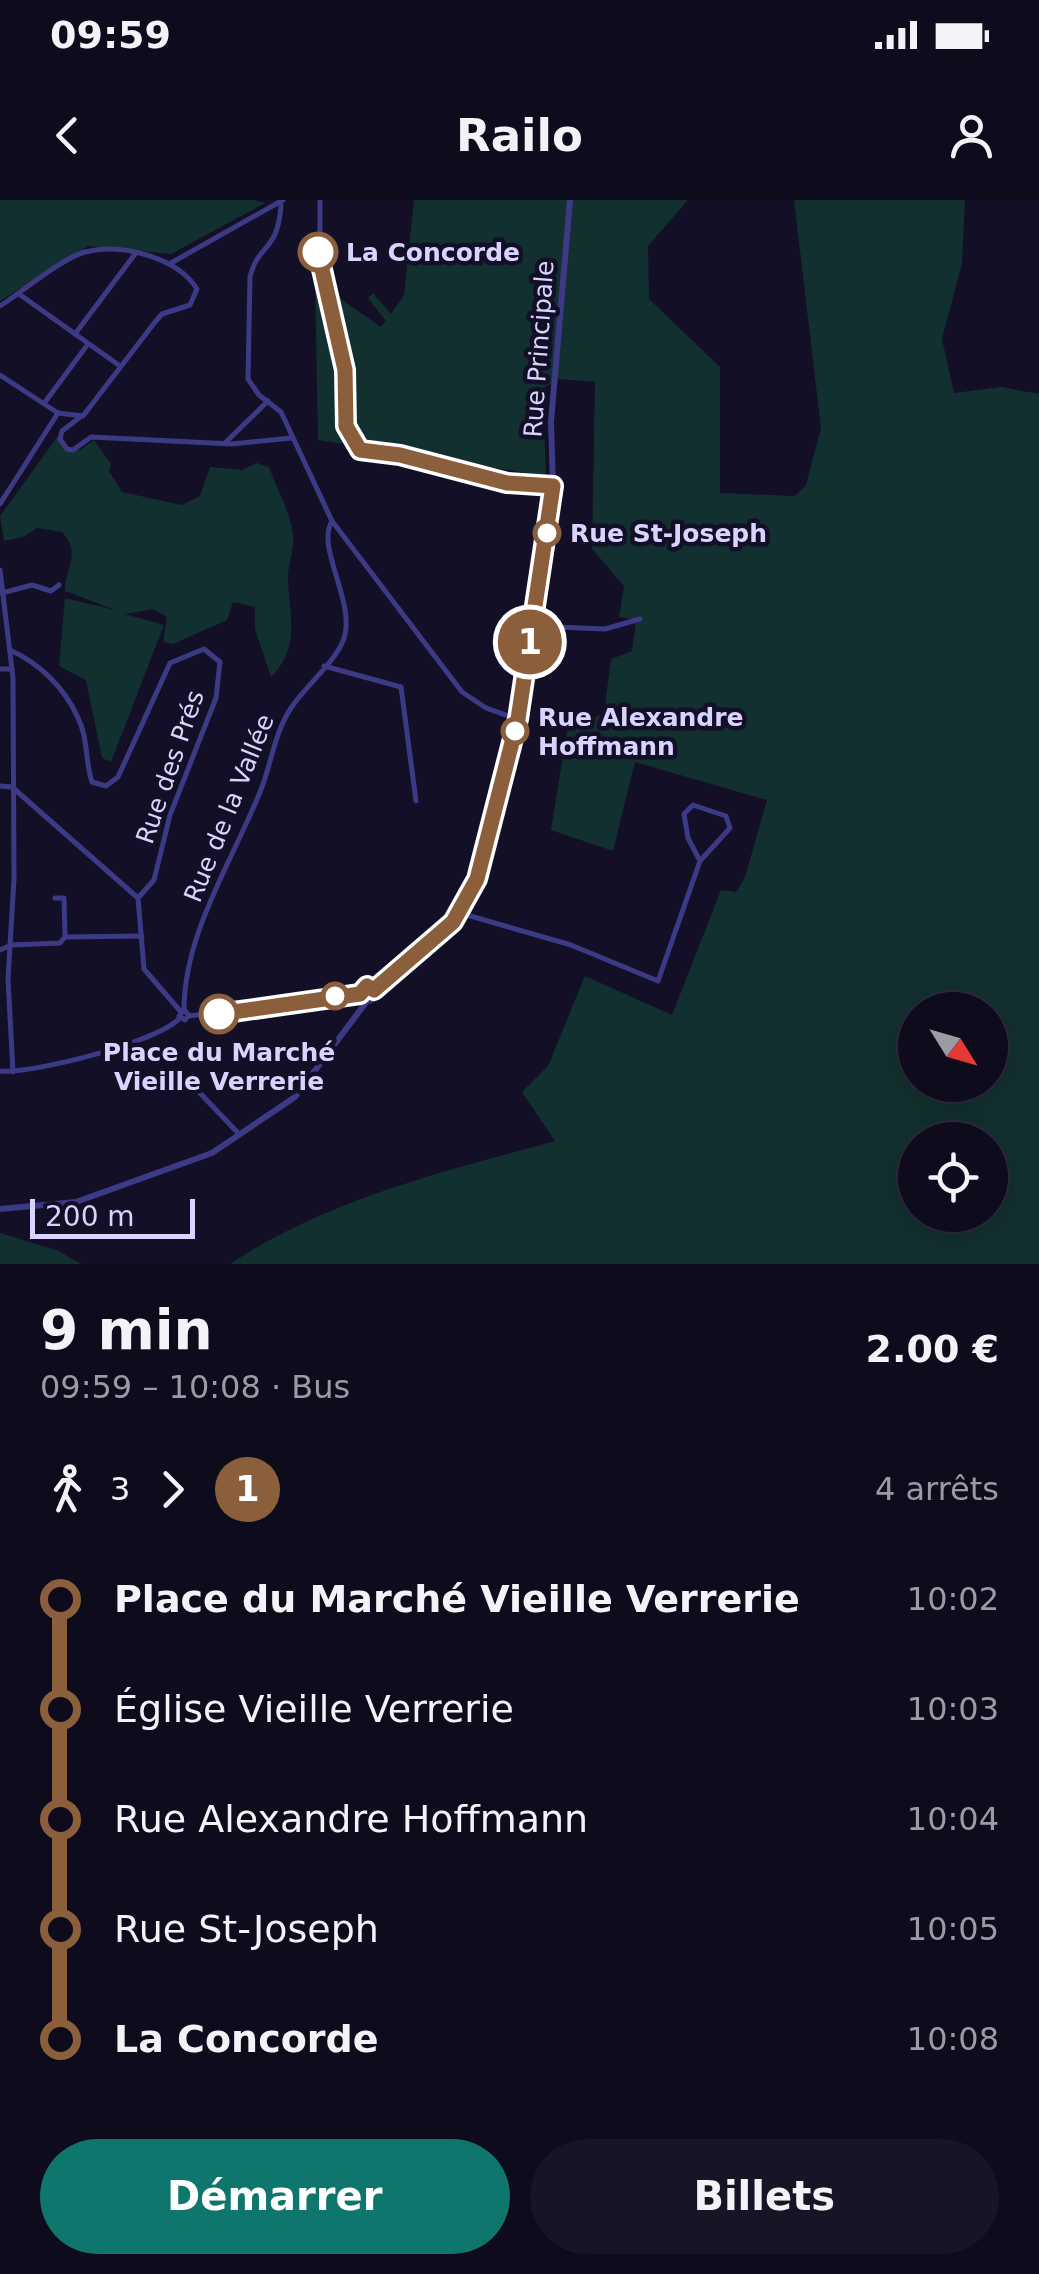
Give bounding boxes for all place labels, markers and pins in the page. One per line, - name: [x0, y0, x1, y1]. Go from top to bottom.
- marker: La Concorde: [299, 233, 337, 271]
- place label: La Concorde: [346, 238, 520, 267]
- place label: Rue St-Joseph: [570, 519, 767, 548]
- marker: Rue St-Joseph: [534, 520, 560, 546]
- place label: Rue Alexandre Hoffmann: [538, 703, 744, 761]
- marker: Rue Alexandre Hoffmann: [502, 718, 528, 744]
- unlabelled marker: [322, 983, 348, 1009]
- marker: Place du Marché Vieille Verrerie: [200, 995, 238, 1033]
- place label: Place du Marché Vieille Verrerie: [103, 1038, 335, 1096]

